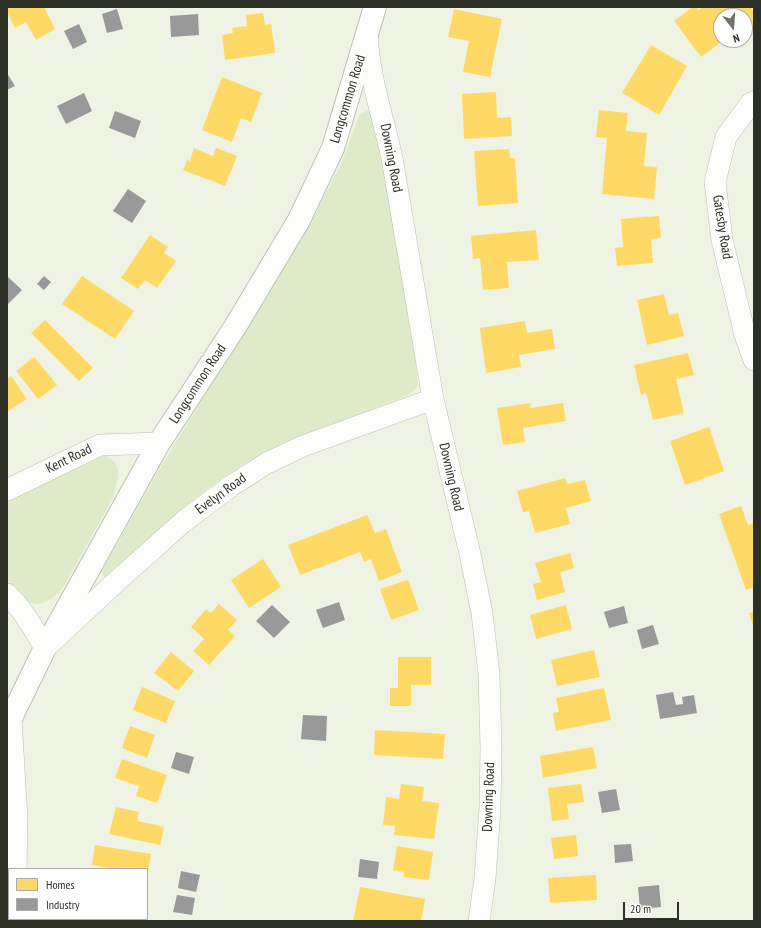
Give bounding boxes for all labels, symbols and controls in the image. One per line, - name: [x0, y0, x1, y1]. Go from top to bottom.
- north arrow: [713, 8, 753, 48]
- text: N: [731, 31, 741, 46]
- street label: Longcommon Road: [327, 53, 369, 145]
- street label: Downing Road: [376, 122, 406, 194]
- street label: Gatesby Road: [709, 194, 735, 260]
- street label: Longcommon Road: [166, 341, 230, 427]
- street label: Kent Road: [43, 441, 95, 477]
- street label: Downing Road: [435, 441, 467, 513]
- street label: Evelyn Road: [192, 470, 250, 518]
- street label: Downing Road: [479, 762, 499, 832]
- legend: [8, 868, 148, 920]
- text: Homes: [46, 877, 74, 892]
- scale bar: [625, 894, 681, 920]
- text: Industry: [46, 897, 80, 912]
- text: 20 m: [630, 901, 651, 916]

